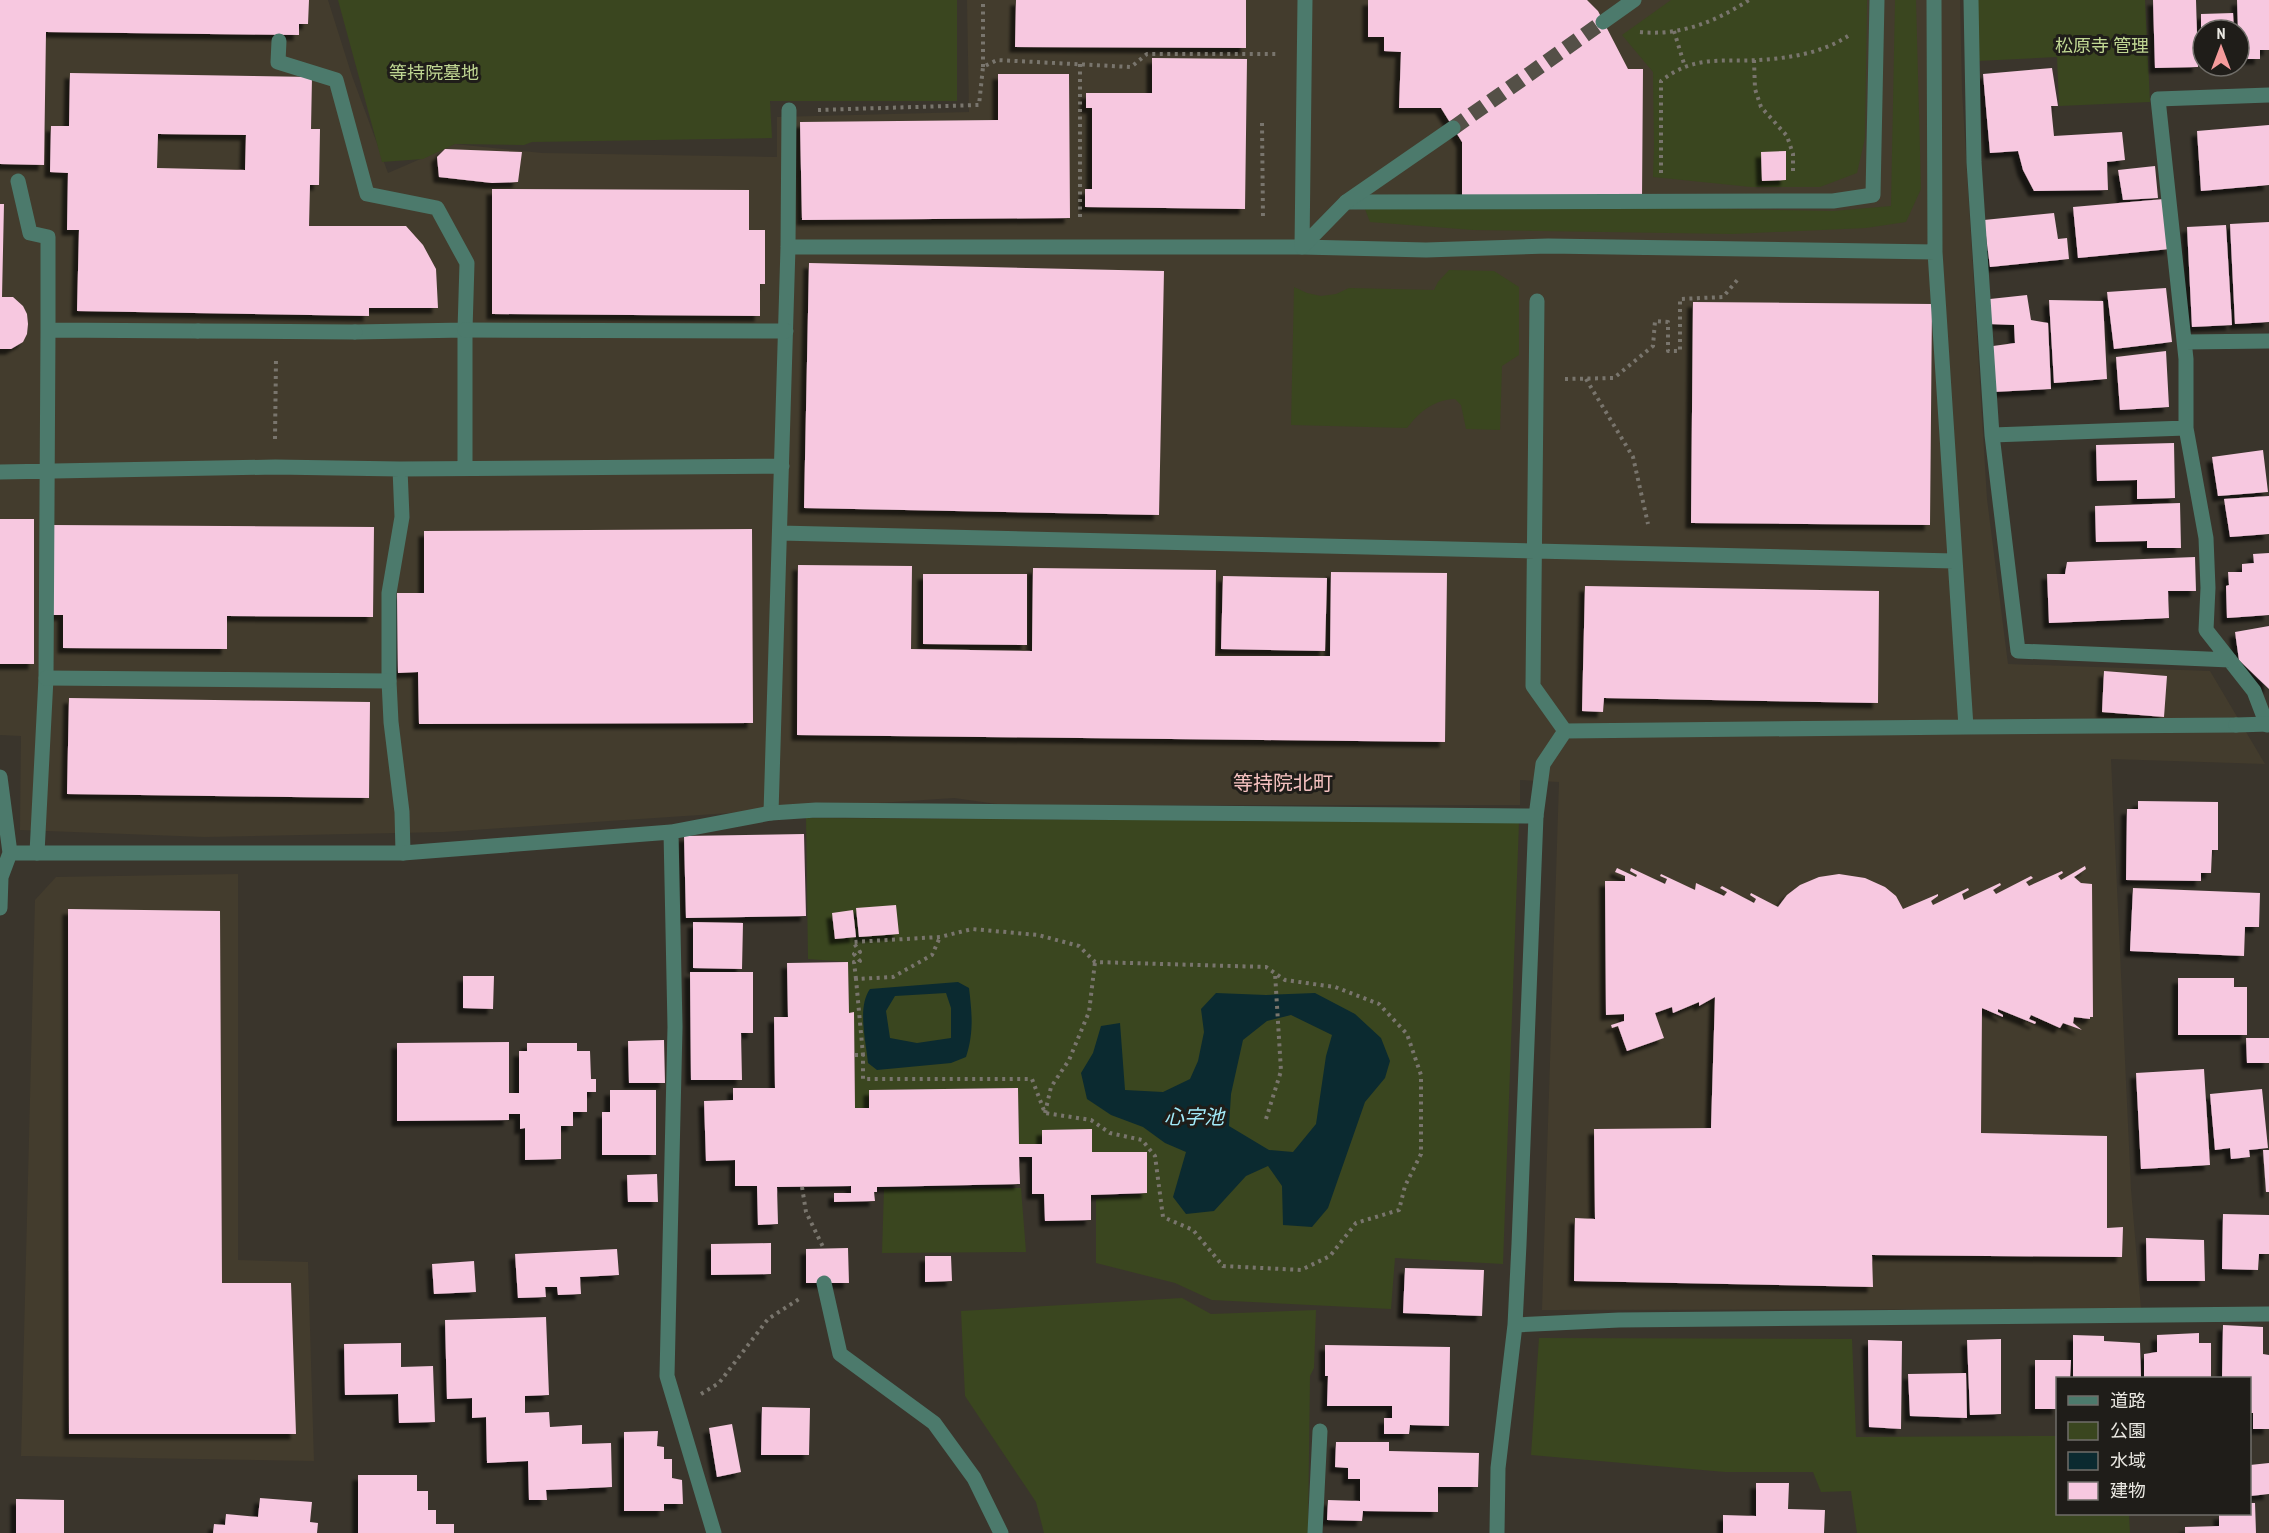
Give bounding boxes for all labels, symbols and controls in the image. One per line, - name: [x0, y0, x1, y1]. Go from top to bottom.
- north arrow: [2191, 18, 2251, 78]
- text: N: [2217, 23, 2225, 43]
- park label: 松原寺 管理: [2055, 34, 2149, 57]
- park label: 等持院墓地: [389, 61, 479, 84]
- district label: 等持院北町: [1233, 770, 1333, 796]
- water label: 心字池: [1164, 1104, 1226, 1130]
- legend: [2056, 1377, 2251, 1515]
- text: 道路: [2110, 1389, 2146, 1412]
- text: 公園: [2110, 1419, 2146, 1442]
- text: 水域: [2110, 1449, 2146, 1472]
- text: 建物: [2110, 1479, 2146, 1502]

